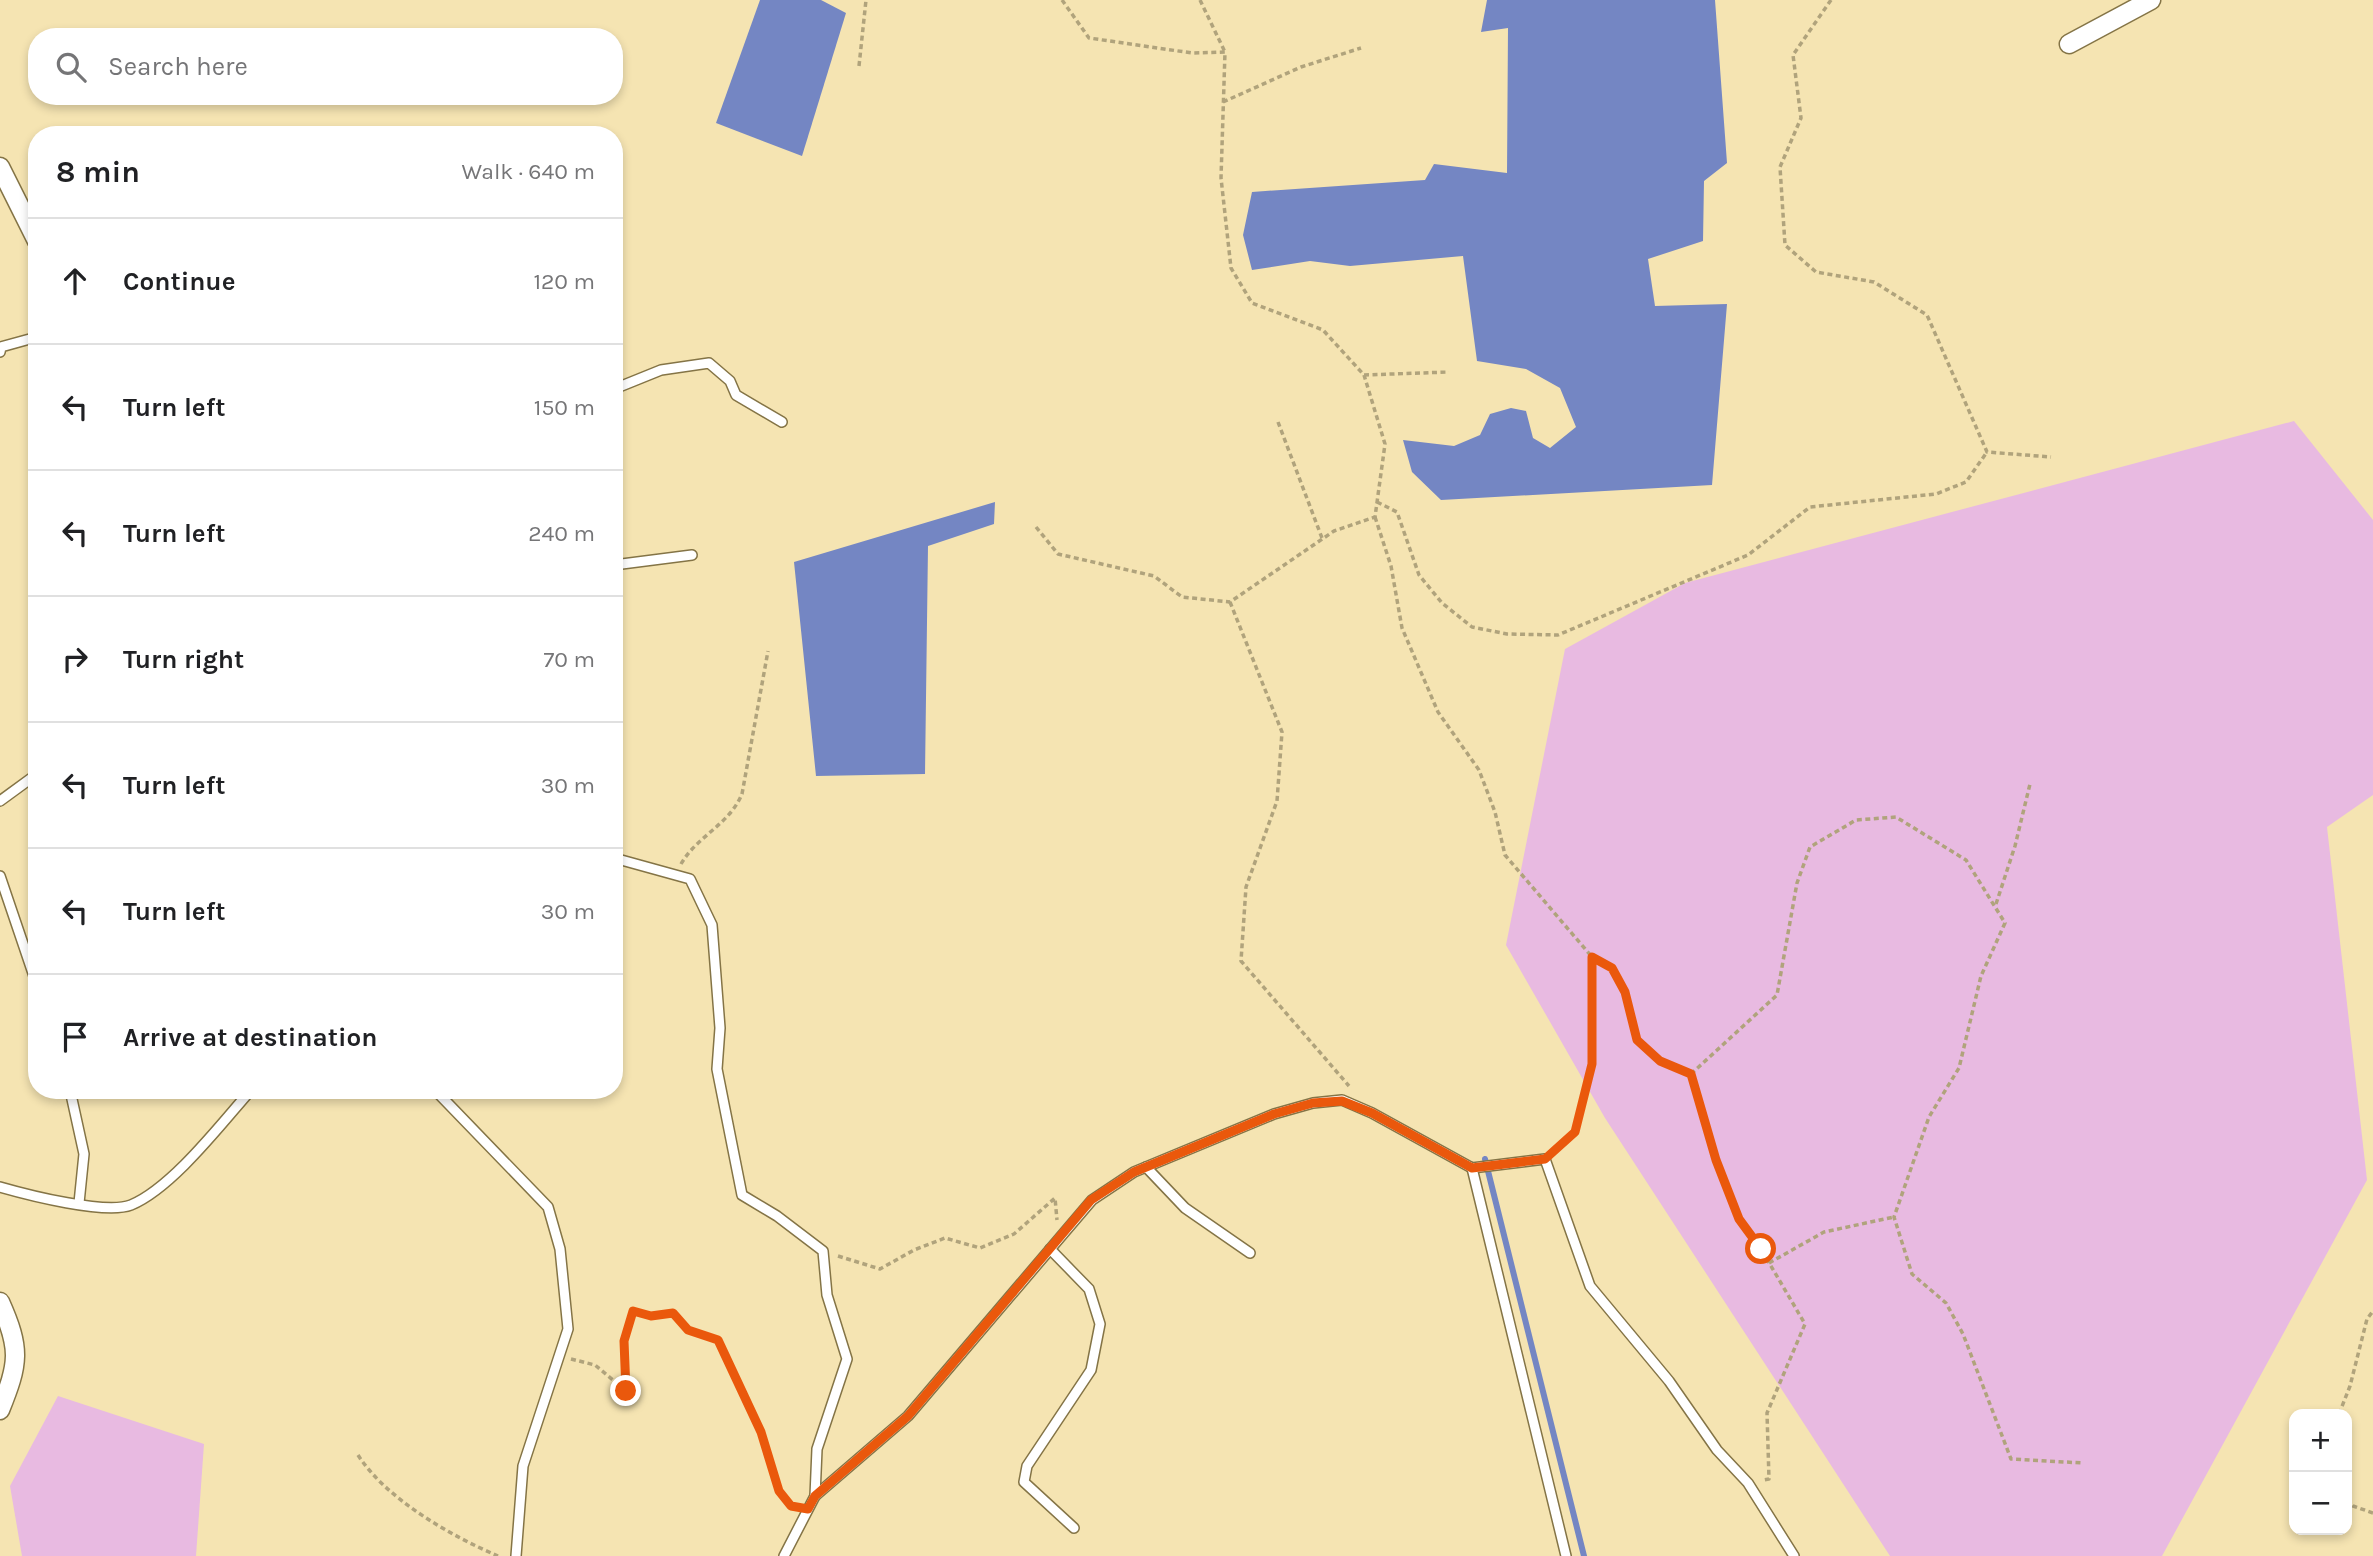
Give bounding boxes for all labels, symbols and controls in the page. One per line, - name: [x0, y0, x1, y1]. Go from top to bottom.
- search box: [28, 28, 623, 105]
- icon: search: [52, 48, 90, 86]
- text: Search here: [108, 51, 248, 82]
- text: 8 min: [56, 154, 140, 190]
- text: Walk · 640 m: [461, 158, 595, 185]
- icon: ahead: [56, 262, 94, 300]
- text: Continue: [123, 266, 235, 297]
- text: 120 m: [533, 268, 595, 295]
- icon: left: [56, 388, 94, 426]
- text: Turn left: [123, 392, 225, 423]
- text: 150 m: [534, 394, 595, 421]
- icon: left: [56, 514, 94, 552]
- text: Turn left: [123, 518, 225, 549]
- text: 240 m: [528, 520, 595, 547]
- icon: right: [56, 640, 94, 678]
- text: Turn right: [123, 644, 244, 675]
- text: 70 m: [544, 646, 595, 673]
- icon: left: [56, 766, 94, 804]
- text: Turn left: [123, 770, 225, 801]
- text: 30 m: [541, 772, 595, 799]
- icon: left: [56, 892, 94, 930]
- text: Turn left: [123, 896, 225, 927]
- text: 30 m: [541, 898, 595, 925]
- icon: arrive: [56, 1018, 94, 1056]
- text: Arrive at destination: [123, 1022, 377, 1053]
- route start: [1745, 1233, 1776, 1264]
- route end: [610, 1375, 641, 1406]
- map controls: [2289, 1409, 2352, 1535]
- button: +: [2289, 1409, 2352, 1472]
- button: −: [2289, 1472, 2352, 1535]

